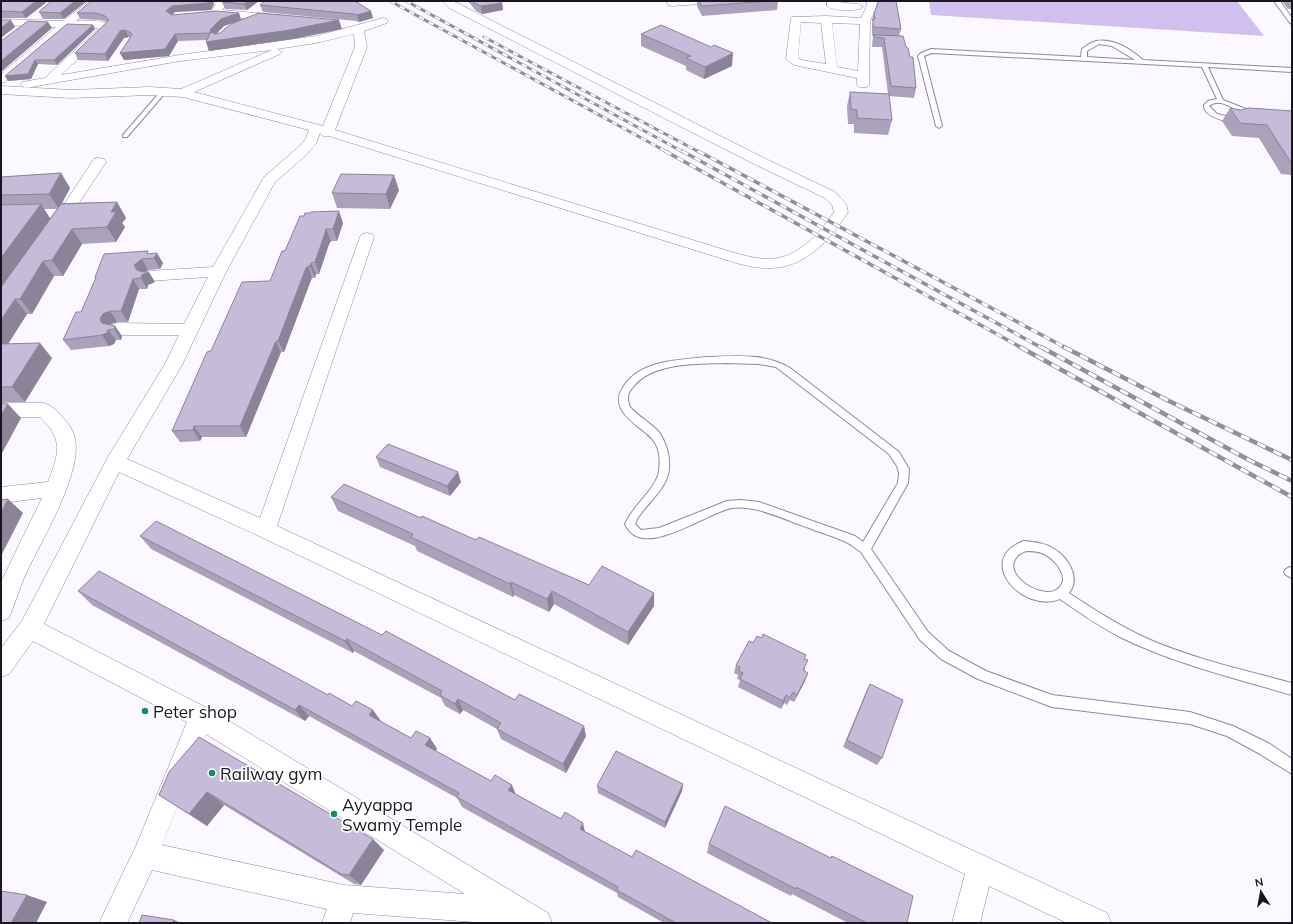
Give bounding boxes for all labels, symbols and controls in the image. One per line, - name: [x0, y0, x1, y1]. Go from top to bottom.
- place label: Peter shop: [153, 701, 237, 722]
- marker: Peter shop: [140, 706, 150, 716]
- place label: Railway gym: [220, 763, 322, 785]
- marker: Railway gym: [207, 768, 217, 778]
- place label: Ayyappa Swamy Temple: [342, 794, 462, 836]
- marker: Ayyappa Swamy Temple: [329, 809, 339, 819]
- north arrow: [1241, 872, 1281, 912]
- text: N: [1254, 875, 1265, 890]

